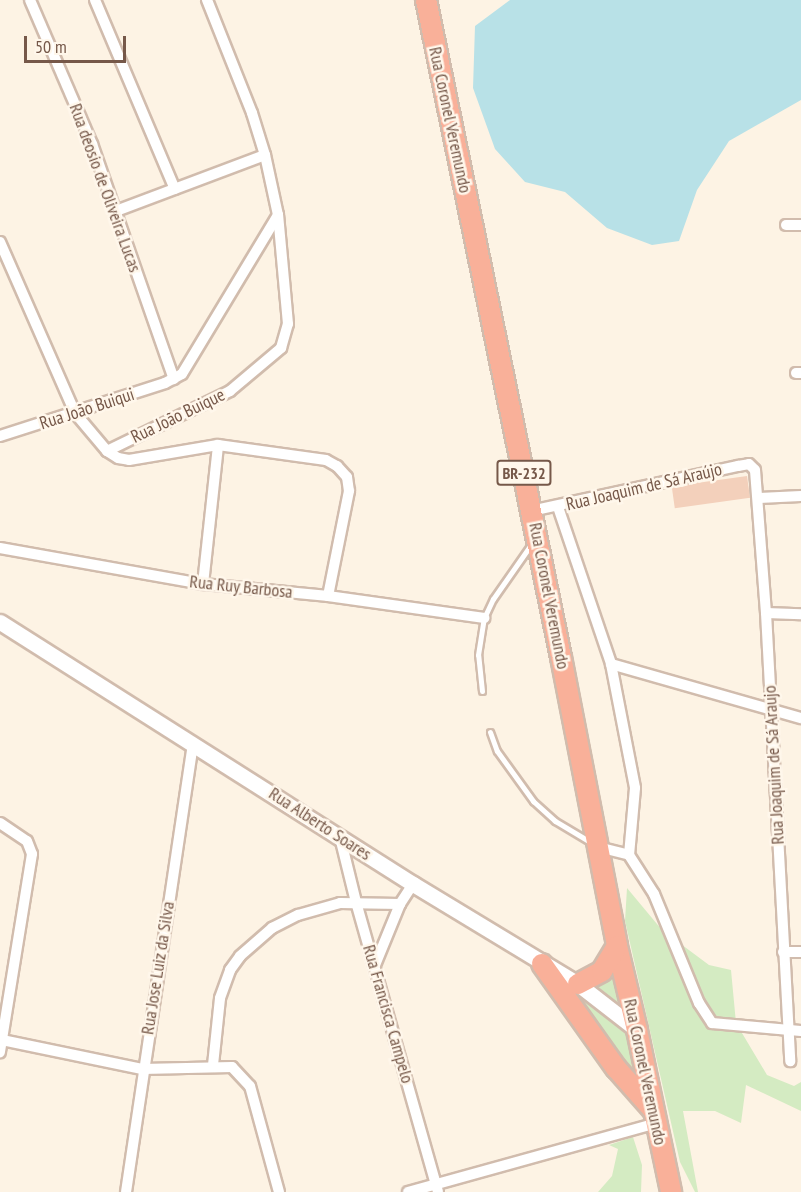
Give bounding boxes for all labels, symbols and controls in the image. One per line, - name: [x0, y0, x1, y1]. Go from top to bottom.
- scale bar: [27, 24, 129, 62]
- text: 50 m: [35, 35, 67, 58]
- street label: Rua Coronel Veremundo: [424, 45, 476, 195]
- street label: Rua deosio de Oliveira Lucas: [64, 101, 146, 275]
- street label: Rua João Buiqui: [37, 384, 137, 434]
- street label: Rua João Buique: [128, 384, 228, 448]
- street label: Rua Joaquim de Sá Araújo: [564, 459, 724, 515]
- road number: BR-232: [496, 460, 552, 486]
- street label: Rua Coronel Veremundo: [524, 521, 574, 671]
- street label: Rua Ruy Barbosa: [188, 571, 294, 603]
- street label: Rua Joaquim de Sá Araujo: [759, 685, 789, 845]
- street label: Rua Alberto Soares: [265, 783, 375, 865]
- street label: Rua Jose Luiz da Silva: [137, 900, 179, 1036]
- street label: Rua Francisca Campelo: [358, 942, 418, 1086]
- street label: Rua Coronel Veremundo: [619, 997, 671, 1147]

